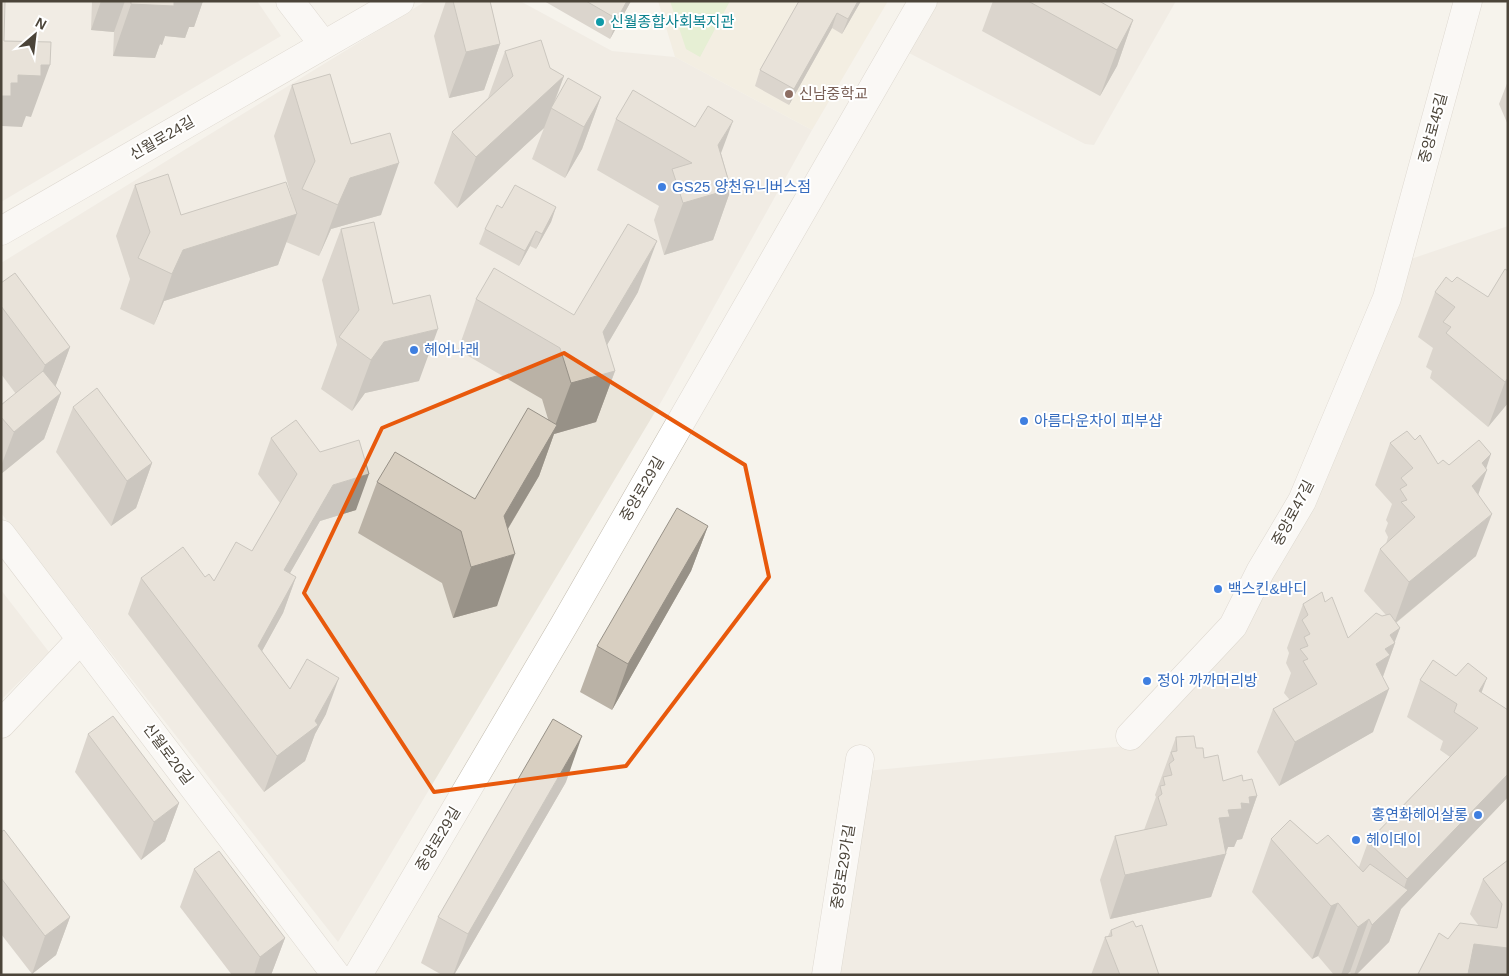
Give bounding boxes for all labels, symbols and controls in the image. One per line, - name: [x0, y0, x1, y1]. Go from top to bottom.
- north arrow: [10, 10, 60, 60]
- place label: 신월종합사회복지관: [610, 13, 734, 30]
- text: N: [33, 14, 49, 33]
- marker: 신월종합사회복지관: [594, 16, 606, 28]
- place label: 신남중학교: [799, 85, 868, 102]
- marker: 신남중학교: [783, 88, 795, 100]
- street label: 중앙로45길: [1415, 91, 1450, 165]
- street label: 신월로24길: [126, 112, 197, 163]
- place label: GS25 양천유니버스점: [672, 178, 811, 195]
- marker: GS25 양천유니버스점: [656, 181, 668, 193]
- place label: 헤어나래: [424, 341, 479, 358]
- marker: 헤어나래: [408, 344, 420, 356]
- place label: 아름다운차이 피부샵: [1034, 412, 1163, 429]
- marker: 아름다운차이 피부샵: [1018, 415, 1030, 427]
- street label: 중앙로29길: [616, 453, 667, 524]
- street label: 중앙로47길: [1268, 477, 1317, 548]
- place label: 백스킨&바디: [1228, 580, 1307, 597]
- marker: 백스킨&바디: [1212, 583, 1224, 595]
- place label: 정아 까까머리방: [1157, 672, 1258, 689]
- marker: 정아 까까머리방: [1141, 675, 1153, 687]
- street label: 신월로20길: [140, 720, 197, 788]
- street label: 중앙로29길: [412, 804, 463, 874]
- place label: 홍연화헤어살롱: [1371, 806, 1468, 823]
- marker: 홍연화헤어살롱: [1472, 809, 1484, 821]
- street label: 중앙로29가길: [827, 823, 858, 911]
- place label: 헤이데이: [1366, 831, 1421, 848]
- marker: 헤이데이: [1350, 834, 1362, 846]

